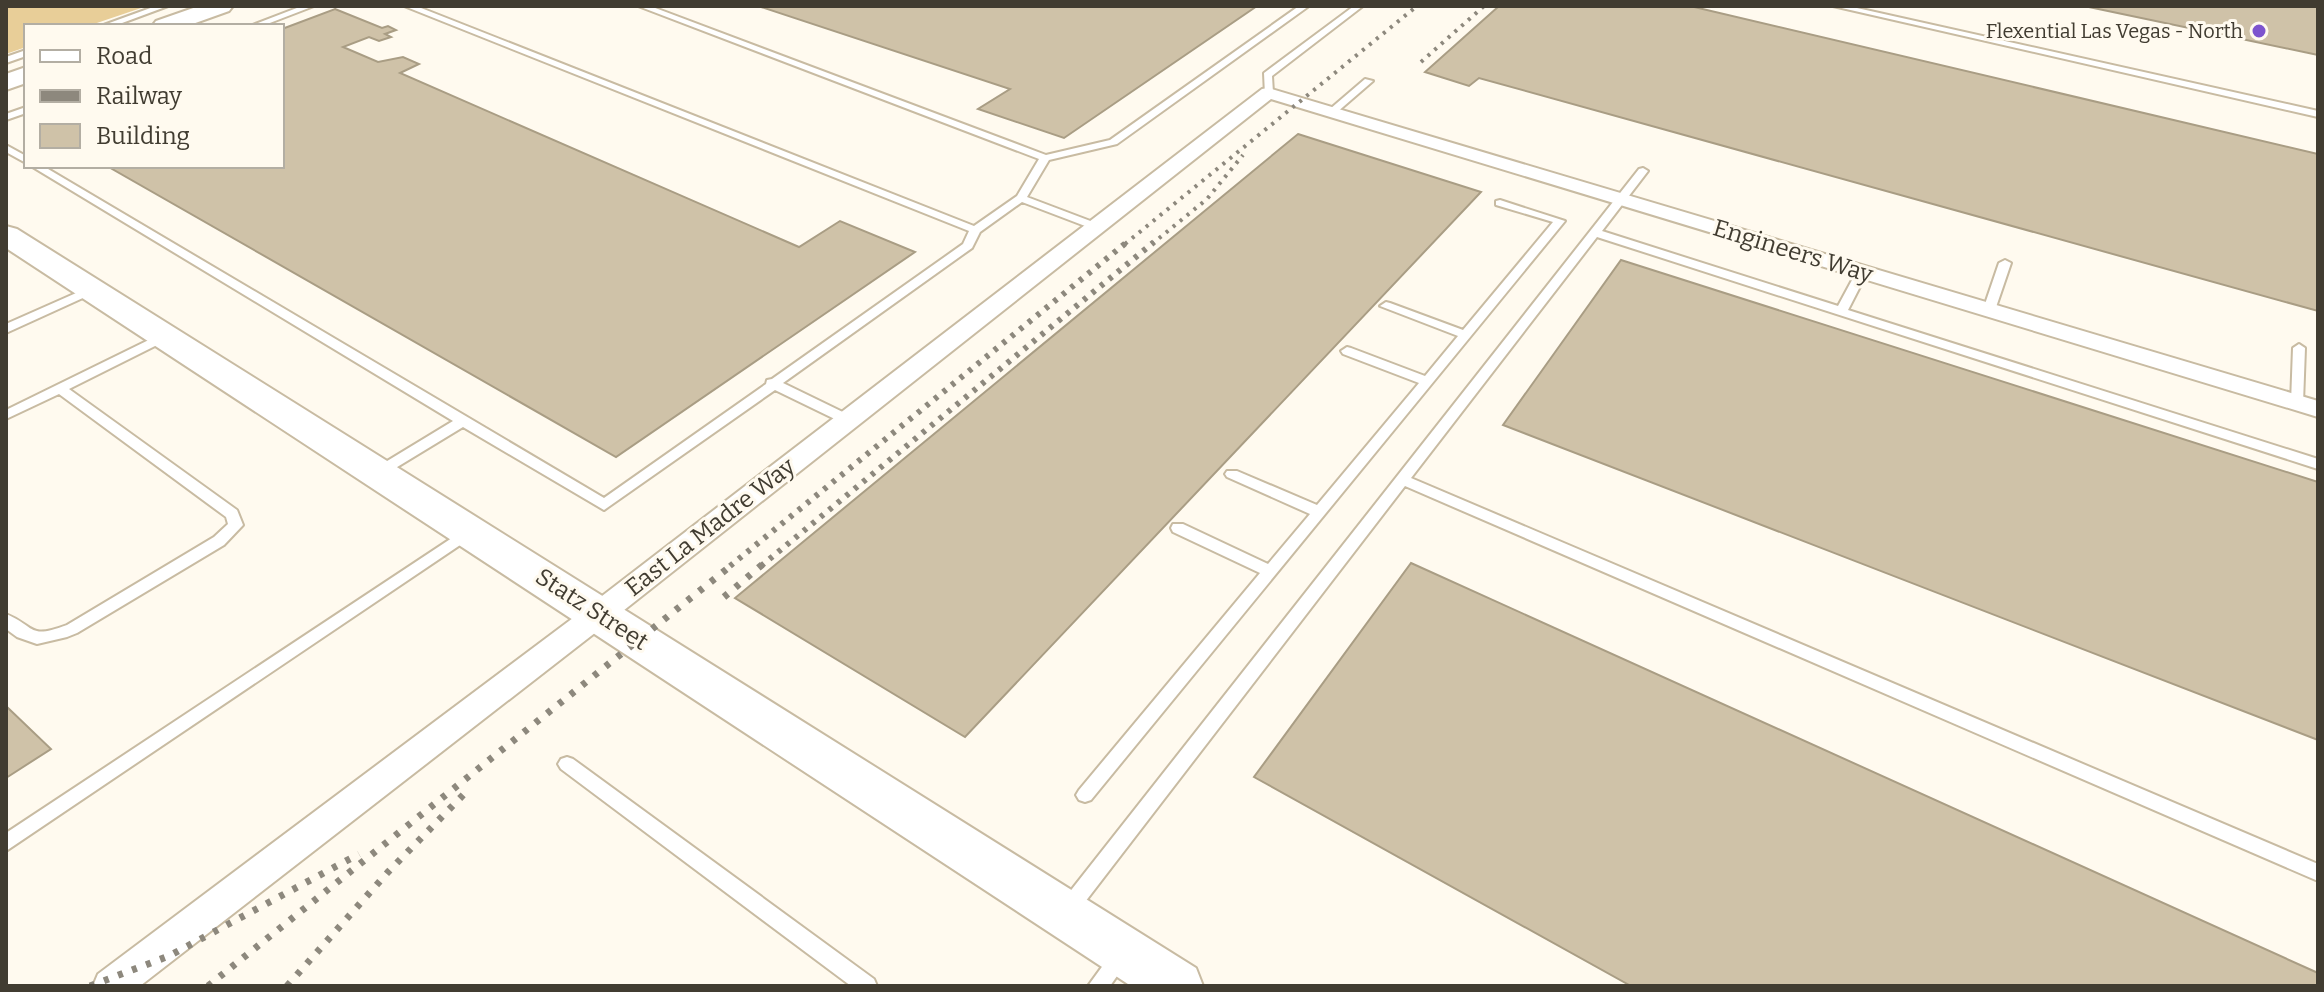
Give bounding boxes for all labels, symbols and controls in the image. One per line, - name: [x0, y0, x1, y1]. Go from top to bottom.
- place label: Flexential Las Vegas - North: [1986, 19, 2244, 43]
- marker: Flexential Las Vegas - North: [2250, 22, 2268, 40]
- legend: [24, 24, 284, 168]
- text: Road: [96, 42, 152, 70]
- text: Railway: [96, 82, 182, 110]
- text: Building: [96, 122, 190, 150]
- street label: Engineers Way: [1710, 213, 1877, 289]
- street label: East La Madre Way: [620, 452, 801, 602]
- street label: Statz Street: [531, 562, 654, 656]

